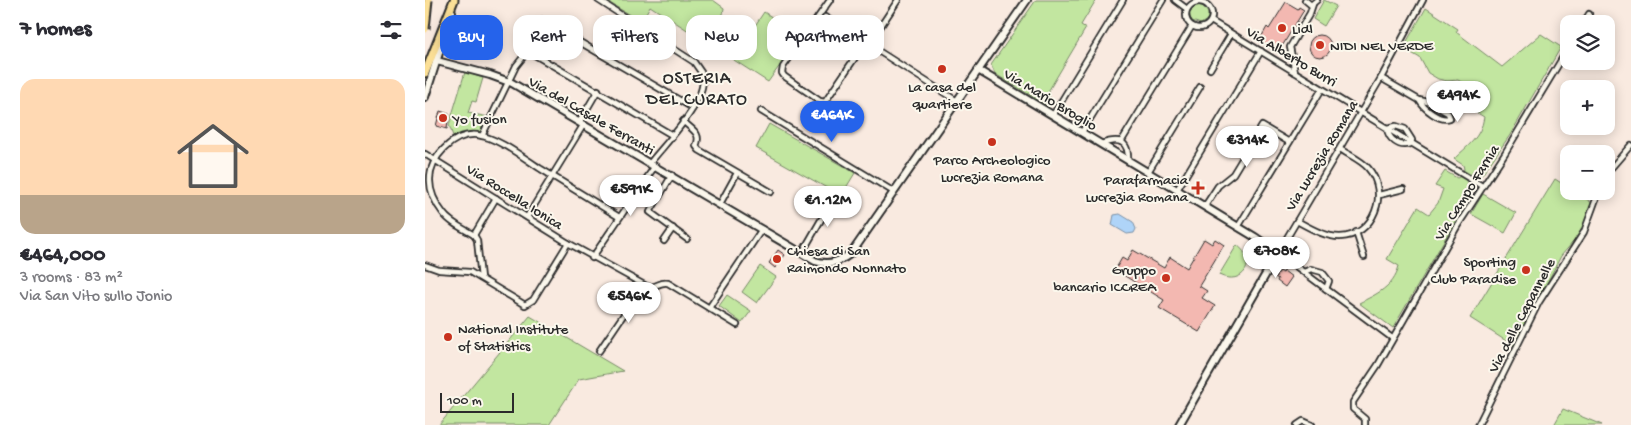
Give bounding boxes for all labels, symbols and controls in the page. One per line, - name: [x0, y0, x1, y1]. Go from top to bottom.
- chip: Buy: [440, 15, 503, 60]
- chip: Rent: [513, 15, 583, 60]
- chip: Filters: [593, 15, 676, 60]
- chip: New: [686, 15, 757, 60]
- chip: Apartment: [767, 15, 884, 60]
- map controls: [1560, 15, 1615, 200]
- button: layers: [1560, 15, 1615, 70]
- icon: filters: [377, 16, 405, 44]
- text: 7 homes: [20, 18, 92, 43]
- place label: Lidl: [1292, 21, 1313, 39]
- marker: Lidl: [1276, 22, 1288, 34]
- street label: Via Alberto Burri: [1241, 23, 1340, 92]
- place label: NIDI NEL VERDE: [1330, 38, 1434, 56]
- marker: NIDI NEL VERDE: [1314, 39, 1326, 51]
- marker: La casa del quartiere: [936, 63, 948, 75]
- street label: Via Mario Broglio: [999, 65, 1100, 136]
- district label: OSTERIA DEL CURATO: [645, 69, 748, 111]
- street label: Via del Casale Ferranti: [524, 73, 657, 160]
- place label: La casa del quartiere: [908, 79, 976, 114]
- pin: €494K: [1423, 80, 1493, 123]
- button: +: [1560, 80, 1615, 135]
- text: €494K: [1437, 87, 1479, 106]
- street label: Via Lucrezia Romana: [1282, 97, 1363, 216]
- pin: €464K: [797, 100, 867, 143]
- text: €464K: [811, 107, 853, 126]
- icon: home: [168, 111, 258, 201]
- place label: Yo fusion: [451, 111, 507, 129]
- marker: Yo fusion: [437, 112, 449, 124]
- pin: €314K: [1212, 126, 1282, 168]
- text: €314K: [1227, 132, 1267, 151]
- marker: Parco Archeologico Lucrezia Romana: [986, 136, 998, 148]
- street label: Via Campo Farnia: [1431, 141, 1505, 245]
- button: −: [1560, 145, 1615, 200]
- place label: Parco Archeologico Lucrezia Romana: [933, 152, 1051, 187]
- street label: Via Roccella Ionica: [461, 160, 566, 235]
- place label: Parafarmacia Lucrezia Romana: [1085, 172, 1189, 207]
- pin: €591K: [596, 174, 666, 217]
- text: €591K: [610, 181, 652, 200]
- marker: Parafarmacia Lucrezia Romana: [1192, 182, 1204, 194]
- pin: €1.12M: [787, 186, 869, 228]
- text: €1.12M: [805, 192, 851, 211]
- pin: €708K: [1241, 236, 1311, 279]
- place label: Chiesa di San Raimondo Nonnato: [787, 243, 906, 278]
- text: €708K: [1254, 243, 1298, 262]
- text: €464,000: [20, 244, 105, 269]
- marker: Chiesa di San Raimondo Nonnato: [771, 253, 783, 265]
- place label: Sporting Club Paradise: [1431, 254, 1516, 289]
- street label: Via delle Capannelle: [1485, 256, 1561, 377]
- place label: Gruppo bancario ICCREA: [1053, 262, 1157, 297]
- marker: Sporting Club Paradise: [1520, 264, 1532, 276]
- text: 3 rooms · 83 m²: [20, 269, 123, 288]
- marker: Gruppo bancario ICCREA: [1160, 272, 1172, 284]
- pin: €546K: [594, 282, 664, 324]
- text: Via San Vito sullo Jonio: [20, 288, 172, 307]
- text: €546K: [608, 288, 650, 307]
- place label: National Institute of Statistics: [458, 321, 569, 356]
- marker: National Institute of Statistics: [442, 331, 454, 343]
- scale bar: [440, 390, 514, 413]
- text: 100 m: [447, 393, 482, 410]

